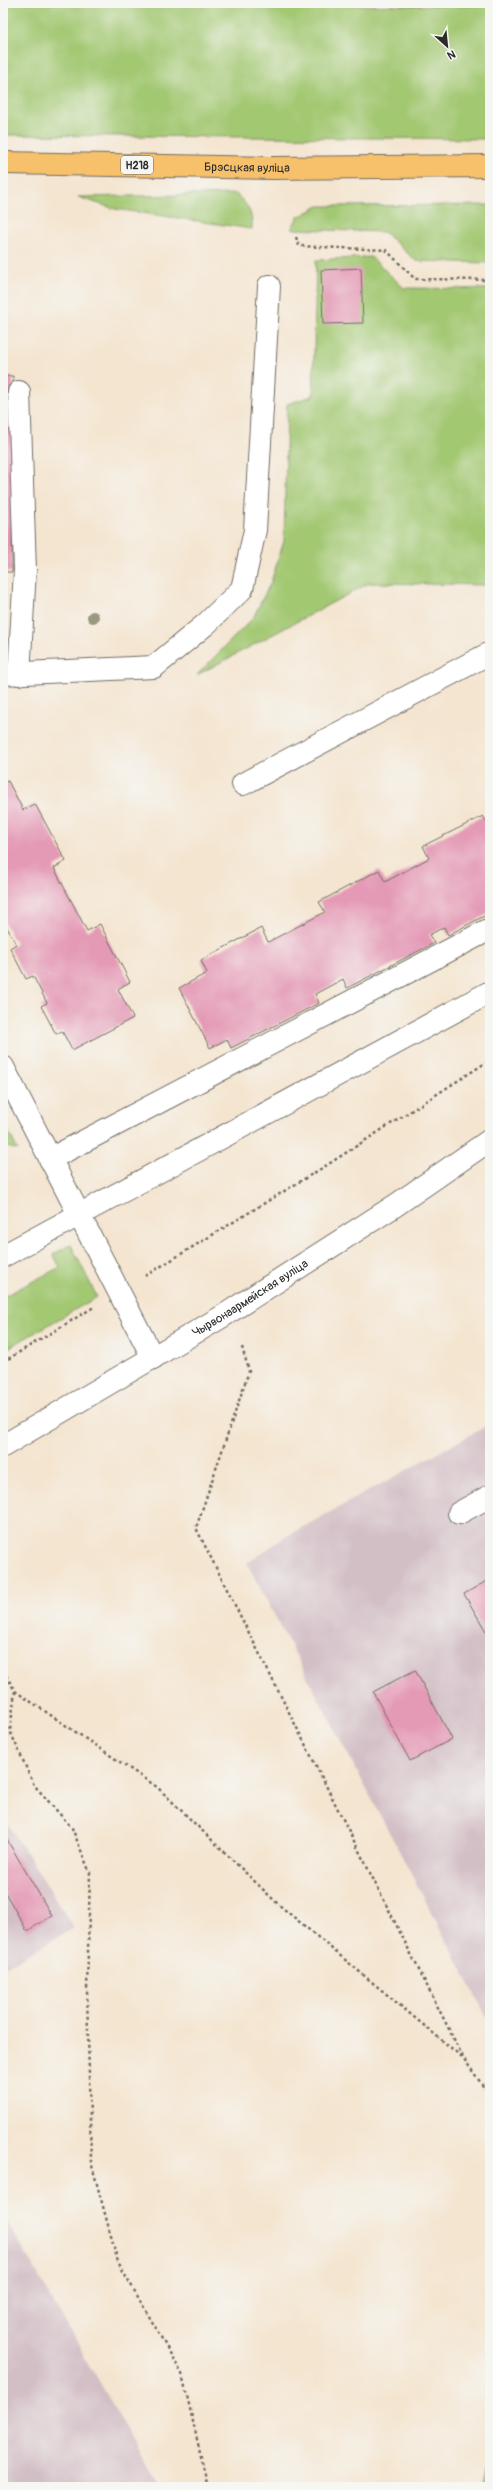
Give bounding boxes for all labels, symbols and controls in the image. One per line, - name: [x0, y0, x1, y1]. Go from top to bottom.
- north arrow: [427, 26, 467, 66]
- text: N: [445, 47, 458, 62]
- road number: Н218: [121, 156, 153, 174]
- street label: Брэсцкая вуліца: [204, 159, 290, 176]
- street label: Чырвонаармейская вуліца: [189, 1256, 311, 1340]

